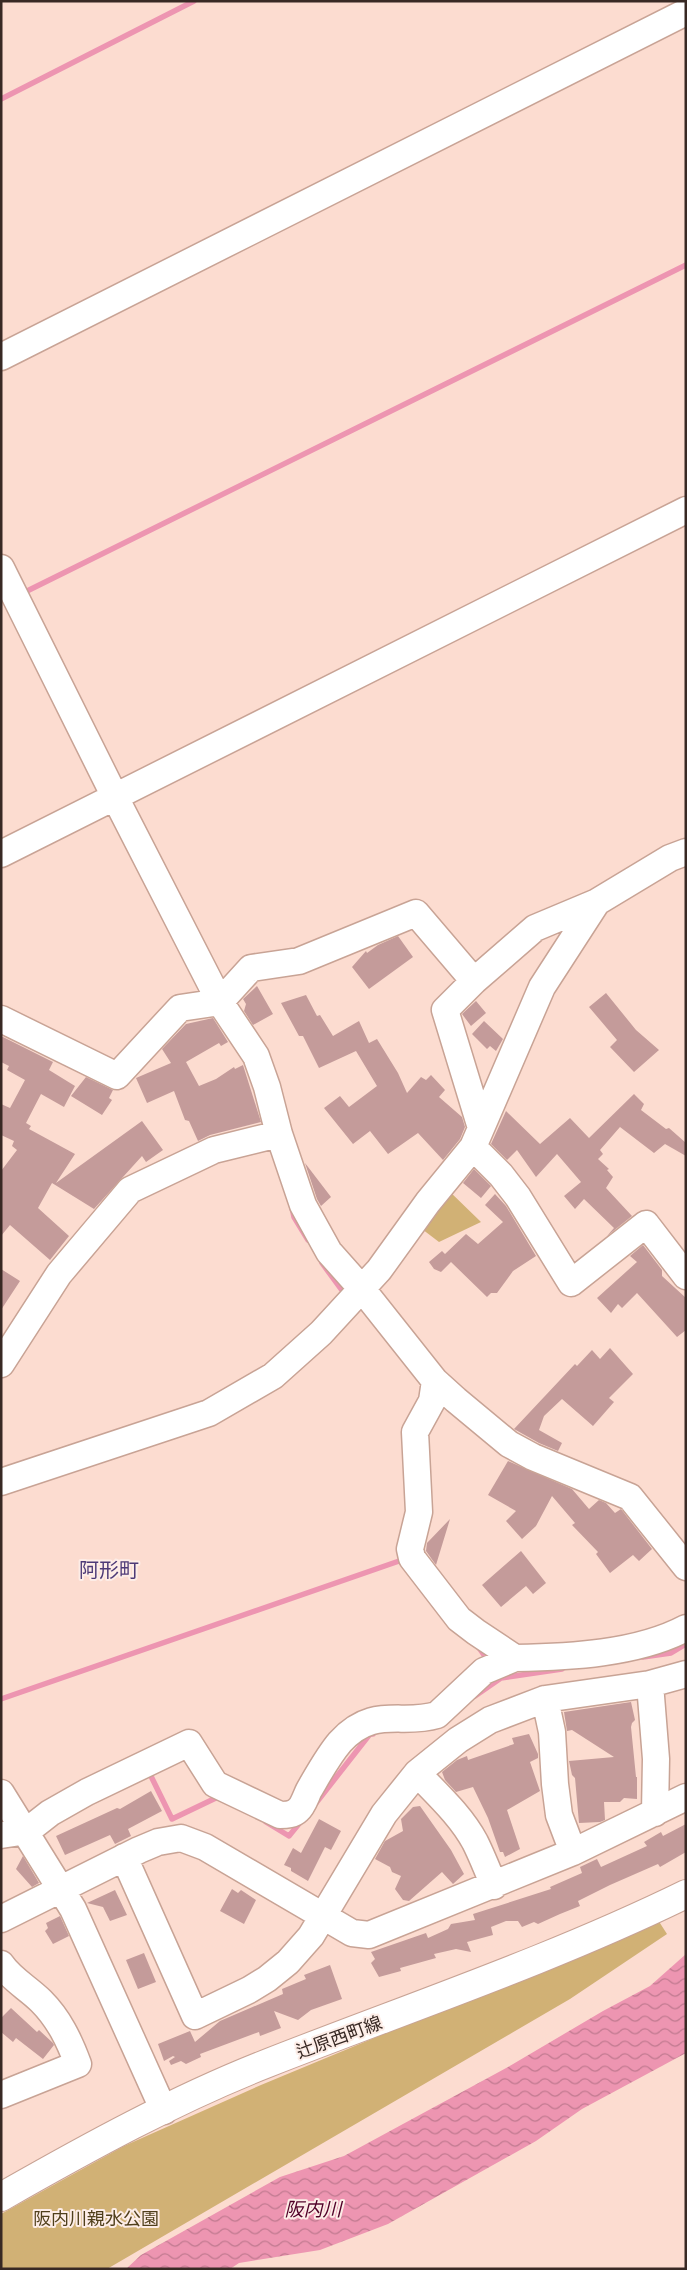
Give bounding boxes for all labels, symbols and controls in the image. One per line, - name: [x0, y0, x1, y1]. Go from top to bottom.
- district label: 阿形町: [79, 1558, 139, 1582]
- street label: 辻原西町線: [293, 2012, 385, 2062]
- water label: 阪内川: [284, 2198, 343, 2220]
- park label: 阪内川親水公園: [33, 2208, 159, 2229]

